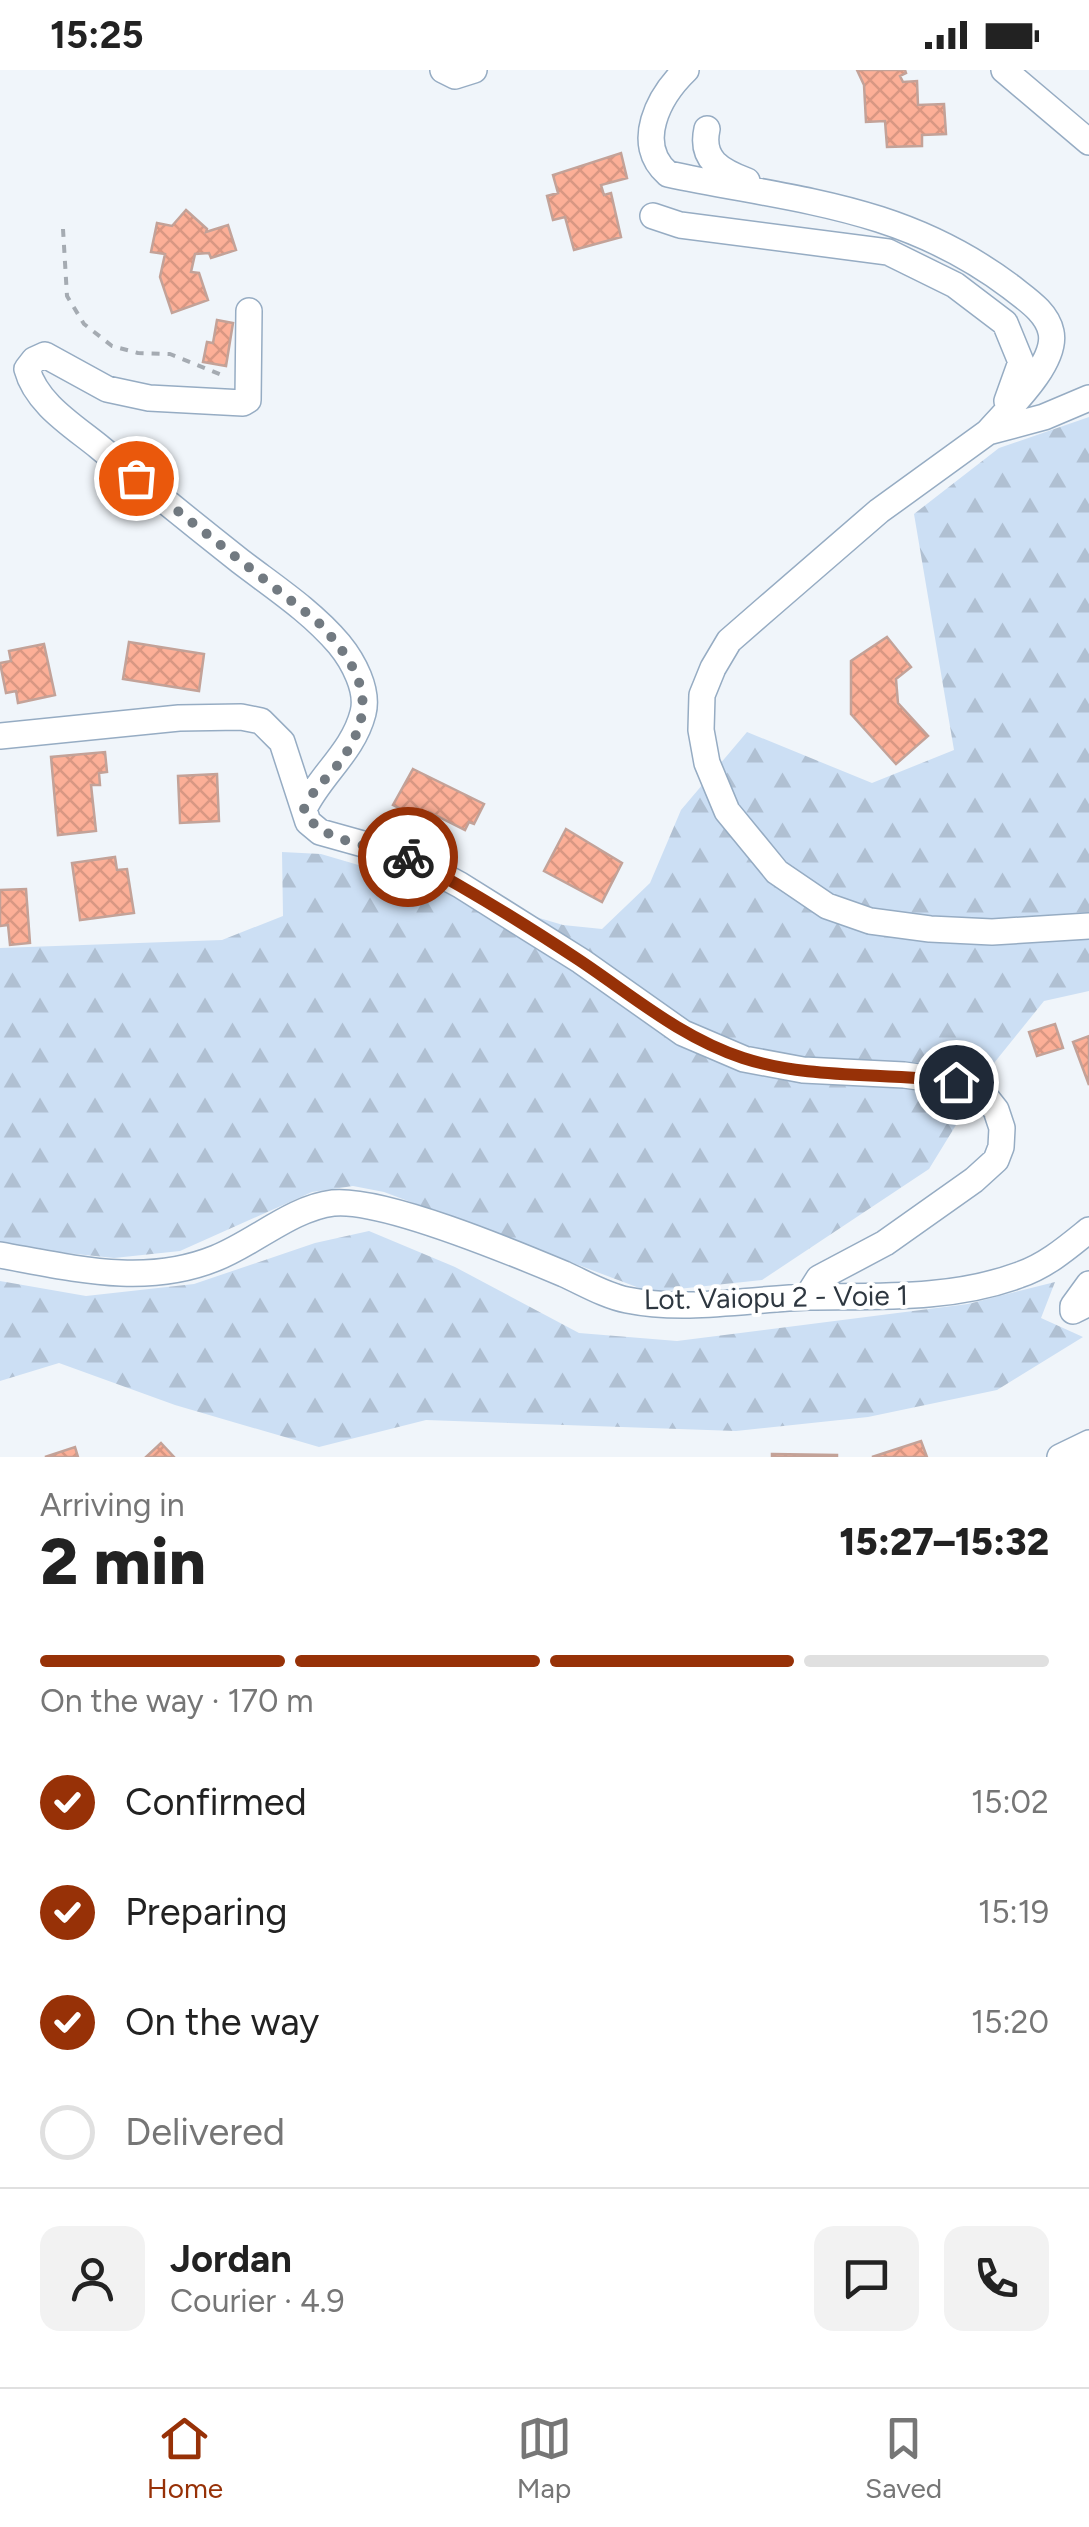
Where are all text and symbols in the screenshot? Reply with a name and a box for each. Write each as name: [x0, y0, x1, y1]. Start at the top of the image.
text: 15:25: [50, 12, 144, 58]
pin: [94, 436, 179, 521]
icon: bag: [109, 451, 164, 506]
courier: [358, 807, 458, 907]
icon: bike: [381, 830, 436, 885]
pin: [914, 1040, 999, 1125]
icon: home: [929, 1055, 984, 1110]
street label: Lot. Vaiopu 2 - Voie 1: [643, 1278, 909, 1316]
text: Arriving in: [40, 1486, 185, 1524]
text: 15:27–15:32: [839, 1519, 1049, 1565]
text: 2 min: [40, 1522, 206, 1600]
text: On the way · 170 m: [40, 1682, 314, 1720]
icon: check: [40, 1775, 95, 1830]
text: Confirmed: [125, 1779, 307, 1825]
text: 15:02: [971, 1783, 1049, 1821]
icon: check: [40, 1885, 95, 1940]
text: Preparing: [125, 1889, 287, 1935]
text: 15:19: [978, 1893, 1049, 1931]
icon: check: [40, 1995, 95, 2050]
text: On the way: [125, 1999, 319, 2045]
text: 15:20: [971, 2003, 1049, 2041]
text: Delivered: [125, 2109, 285, 2155]
button: person: [40, 2226, 145, 2331]
button: chat: [814, 2226, 919, 2331]
button: phone: [944, 2226, 1049, 2331]
text: Jordan: [170, 2236, 292, 2282]
text: Courier · 4.9: [170, 2282, 345, 2320]
tab: Home: [147, 2411, 223, 2505]
tab: Map: [517, 2411, 572, 2505]
tab: Saved: [865, 2411, 942, 2505]

